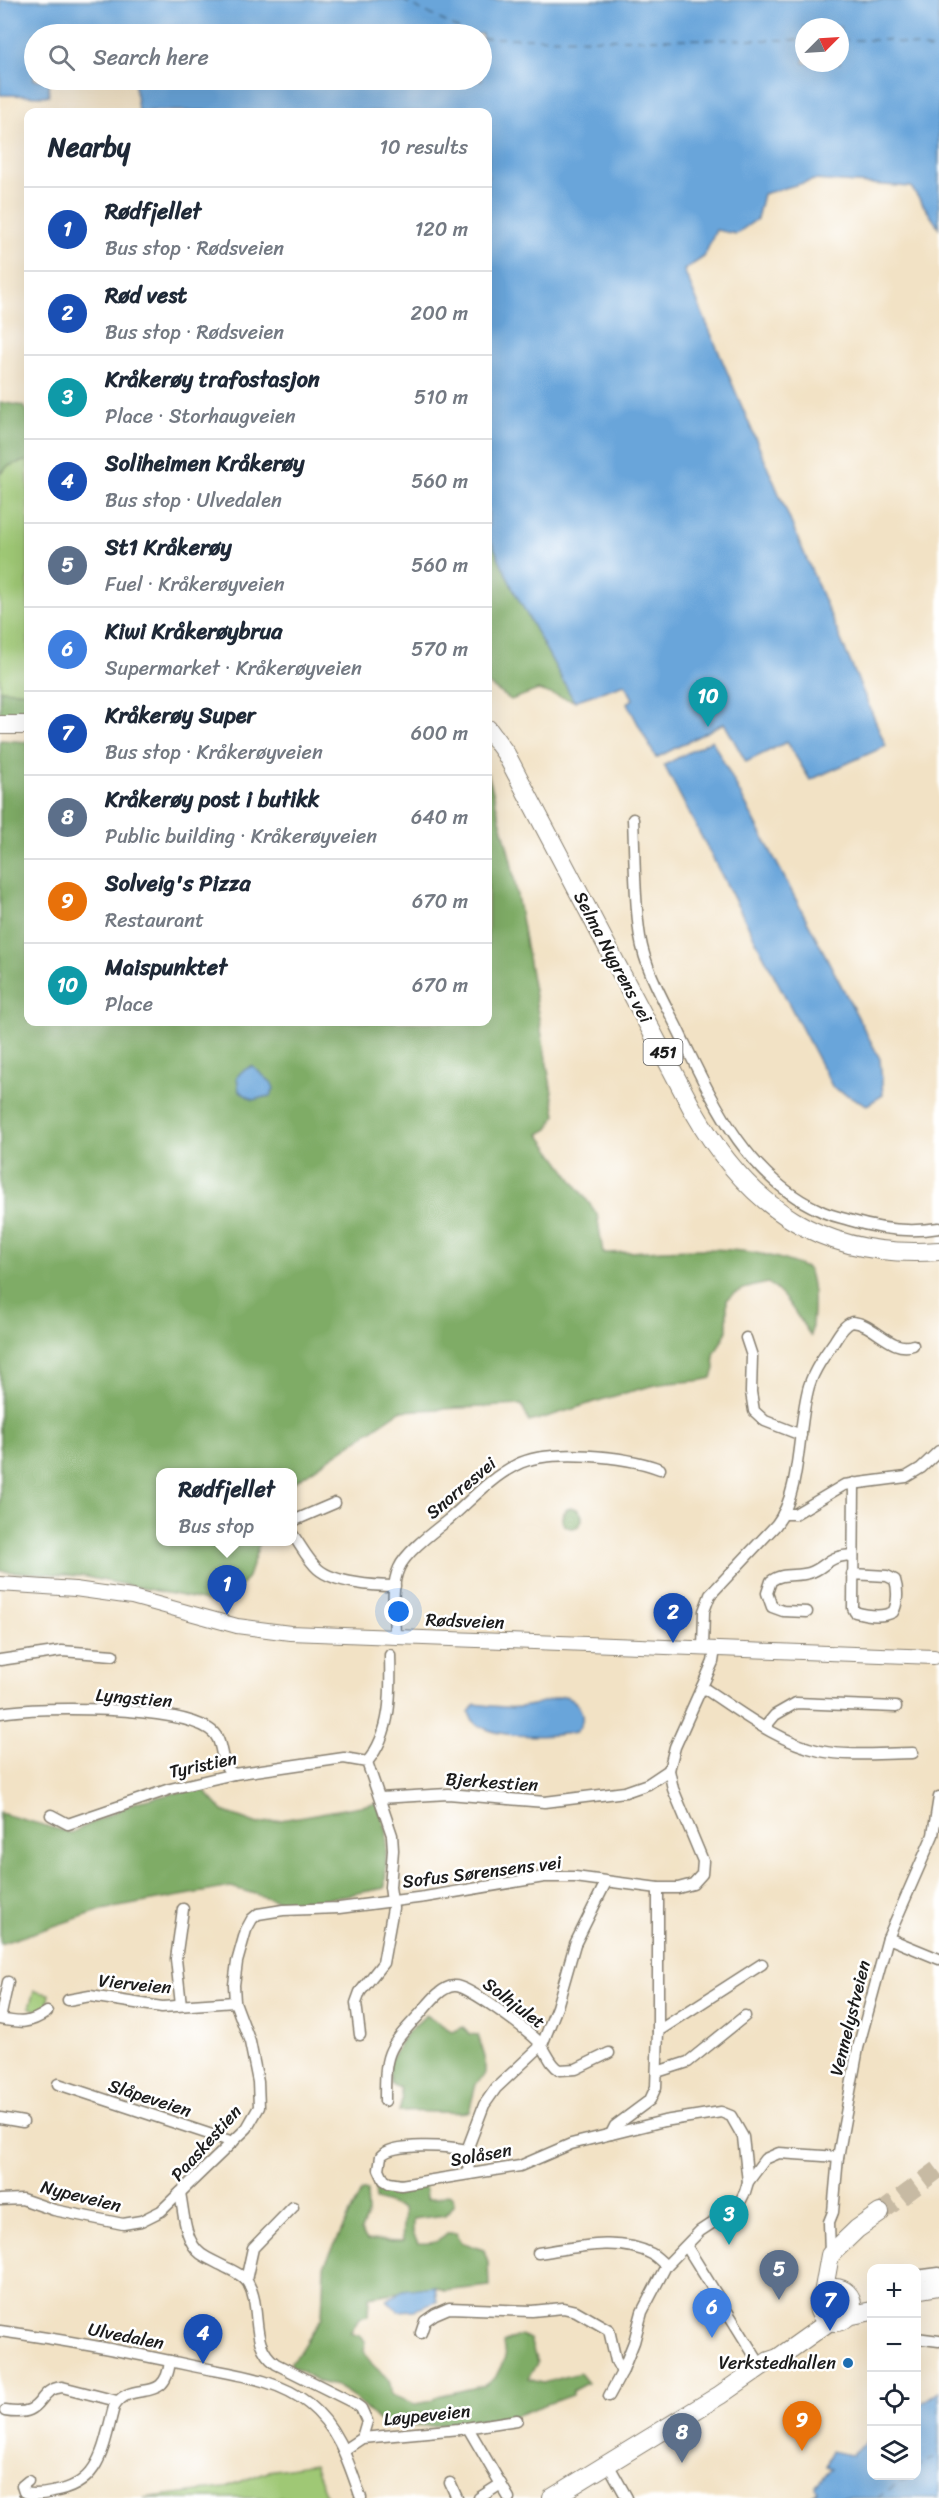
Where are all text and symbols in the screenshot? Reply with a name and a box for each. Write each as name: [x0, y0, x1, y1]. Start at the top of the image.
north arrow: [795, 18, 849, 72]
search box: [24, 24, 492, 90]
text: Search here: [93, 38, 209, 77]
icon: search: [45, 41, 78, 74]
text: Nearby: [48, 124, 130, 170]
text: 10 results: [380, 130, 468, 165]
text: Rødfjellet: [105, 192, 201, 231]
text: 1: [63, 212, 72, 247]
text: 120 m: [415, 212, 468, 247]
text: Bus stop · Rødsveien: [105, 231, 284, 266]
text: Rød vest: [105, 276, 187, 315]
text: 2: [62, 296, 73, 331]
text: 200 m: [411, 296, 468, 331]
text: Bus stop · Rødsveien: [105, 315, 284, 350]
text: Kråkerøy trafostasjon: [105, 360, 320, 399]
text: 3: [62, 380, 73, 415]
text: 510 m: [414, 380, 468, 415]
text: Place · Storhaugveien: [105, 399, 296, 434]
text: Soliheimen Kråkerøy: [105, 444, 304, 483]
text: 4: [61, 464, 74, 499]
text: 560 m: [411, 464, 468, 499]
text: Bus stop · Ulvedalen: [105, 483, 282, 518]
text: St1 Kråkerøy: [105, 528, 232, 567]
text: 5: [61, 548, 74, 583]
text: 560 m: [411, 548, 468, 583]
text: Fuel · Kråkerøyveien: [105, 567, 285, 602]
text: Kiwi Kråkerøybrua: [105, 612, 282, 651]
text: 6: [62, 632, 73, 667]
text: 570 m: [411, 632, 468, 667]
text: Supermarket · Kråkerøyveien: [105, 651, 362, 686]
pin: 10: [688, 678, 728, 727]
text: Kråkerøy Super: [105, 696, 256, 735]
text: 7: [62, 716, 73, 751]
text: 600 m: [411, 716, 468, 751]
text: Bus stop · Kråkerøyveien: [105, 735, 323, 770]
text: Kråkerøy post i butikk: [105, 780, 320, 819]
text: 8: [61, 800, 74, 835]
text: 640 m: [411, 800, 468, 835]
text: Public building · Kråkerøyveien: [105, 819, 377, 854]
text: Solveig's Pizza: [105, 864, 250, 903]
text: 9: [61, 884, 74, 919]
text: 670 m: [412, 884, 468, 919]
street label: Selma Nygrens vei: [565, 885, 662, 1030]
text: Restaurant: [105, 903, 204, 938]
text: Maispunktet: [105, 948, 227, 987]
text: 10: [57, 968, 78, 1003]
text: 670 m: [412, 968, 468, 1003]
text: Place: [105, 987, 153, 1022]
road number: 451: [644, 1039, 682, 1065]
street label: Snorresvei: [418, 1448, 504, 1527]
popup: [156, 1468, 297, 1546]
text: Rødfjellet: [178, 1470, 275, 1509]
text: Bus stop: [178, 1509, 254, 1544]
pin: 1: [208, 1566, 246, 1615]
pin: 2: [654, 1594, 692, 1643]
your location: [384, 1597, 413, 1626]
street label: Rødsveien: [425, 1604, 505, 1638]
street label: Lyngstien: [94, 1679, 174, 1717]
street label: Tyristien: [166, 1742, 240, 1788]
street label: Bjerkestien: [445, 1763, 540, 1801]
street label: Sofus Sørensens vei: [401, 1846, 564, 1898]
street label: Vennelystveien: [820, 1957, 880, 2079]
street label: Vierveien: [97, 1964, 173, 2004]
street label: Solhjulet: [476, 1969, 552, 2037]
street label: Slåpeveien: [104, 2070, 196, 2127]
street label: Paaskestien: [162, 2097, 250, 2189]
street label: Solåsen: [448, 2134, 514, 2176]
street label: Nypeveien: [37, 2171, 125, 2222]
pin: 3: [710, 2196, 748, 2245]
pin: 5: [760, 2250, 798, 2300]
map controls: [867, 2264, 921, 2480]
button: +: [867, 2264, 921, 2318]
pin: 7: [810, 2282, 850, 2331]
pin: 6: [692, 2288, 732, 2338]
street label: Ulvedalen: [85, 2313, 167, 2359]
pin: 4: [184, 2314, 222, 2364]
button: −: [867, 2318, 921, 2372]
place label: Verkstedhallen: [719, 2347, 836, 2379]
marker: Verkstedhallen: [841, 2356, 855, 2370]
button: locate: [867, 2372, 921, 2426]
street label: Løypeveien: [382, 2395, 472, 2435]
pin: 9: [782, 2402, 822, 2451]
pin: 8: [662, 2414, 702, 2463]
button: layers: [867, 2426, 921, 2480]

